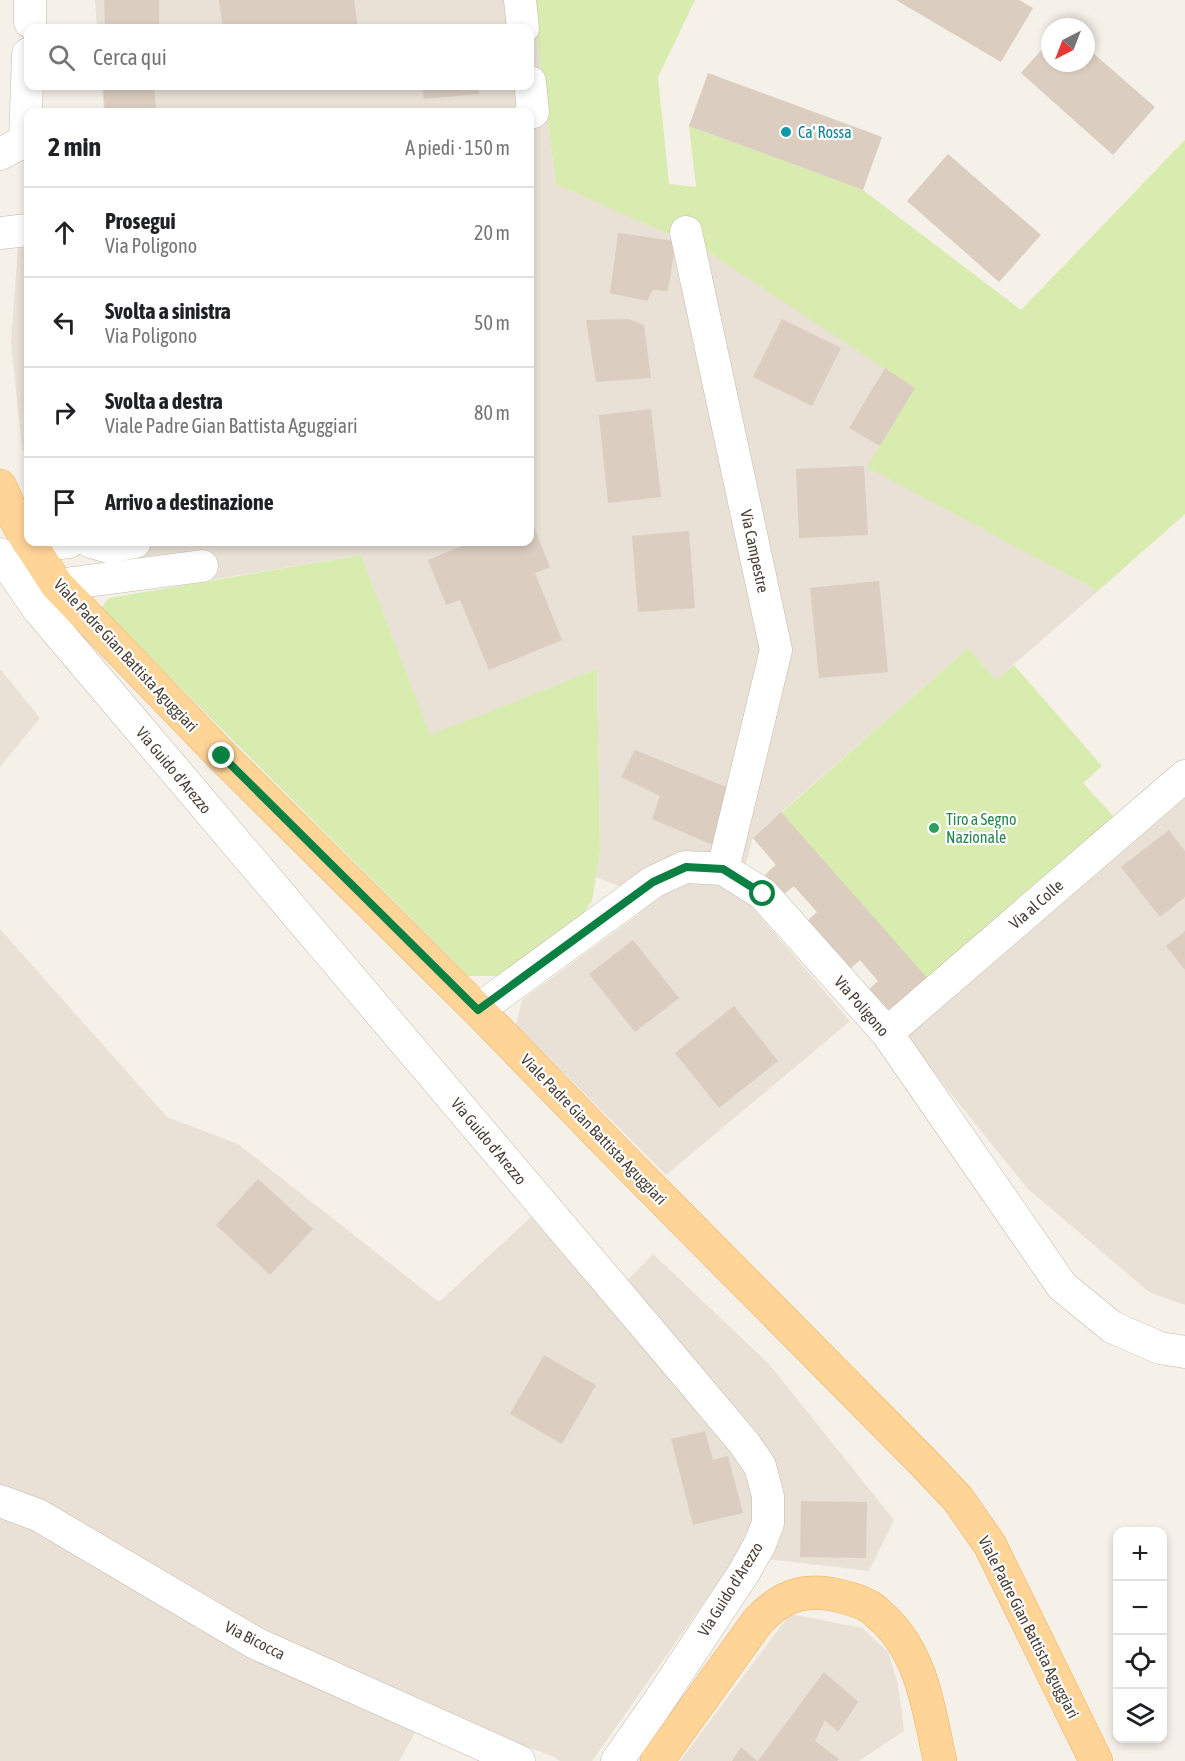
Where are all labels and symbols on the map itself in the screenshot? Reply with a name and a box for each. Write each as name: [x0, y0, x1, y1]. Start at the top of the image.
north arrow: [1041, 18, 1095, 72]
place label: Ca' Rossa: [798, 123, 852, 141]
marker: Ca' Rossa: [779, 125, 793, 139]
street label: Via Campestre: [736, 508, 773, 594]
street label: Viale Padre Gian Battista Aguggiari: [50, 575, 201, 736]
street label: Via Guido d'Arezzo: [133, 723, 215, 817]
route end: [208, 742, 234, 768]
place label: Tiro a Segno Nazionale: [946, 810, 1017, 846]
marker: Tiro a Segno Nazionale: [927, 821, 941, 835]
street label: Via al Colle: [1005, 876, 1067, 932]
route start: [749, 880, 775, 906]
street label: Via Poligono: [830, 972, 893, 1040]
street label: Viale Padre Gian Battista Aguggiari: [517, 1050, 671, 1209]
street label: Via Guido d'Arezzo: [448, 1094, 530, 1188]
street label: Viale Padre Gian Battista Aguggiari: [974, 1533, 1083, 1722]
street label: Via Guido d'Arezzo: [694, 1539, 766, 1639]
street label: Via Bicocca: [222, 1617, 288, 1663]

